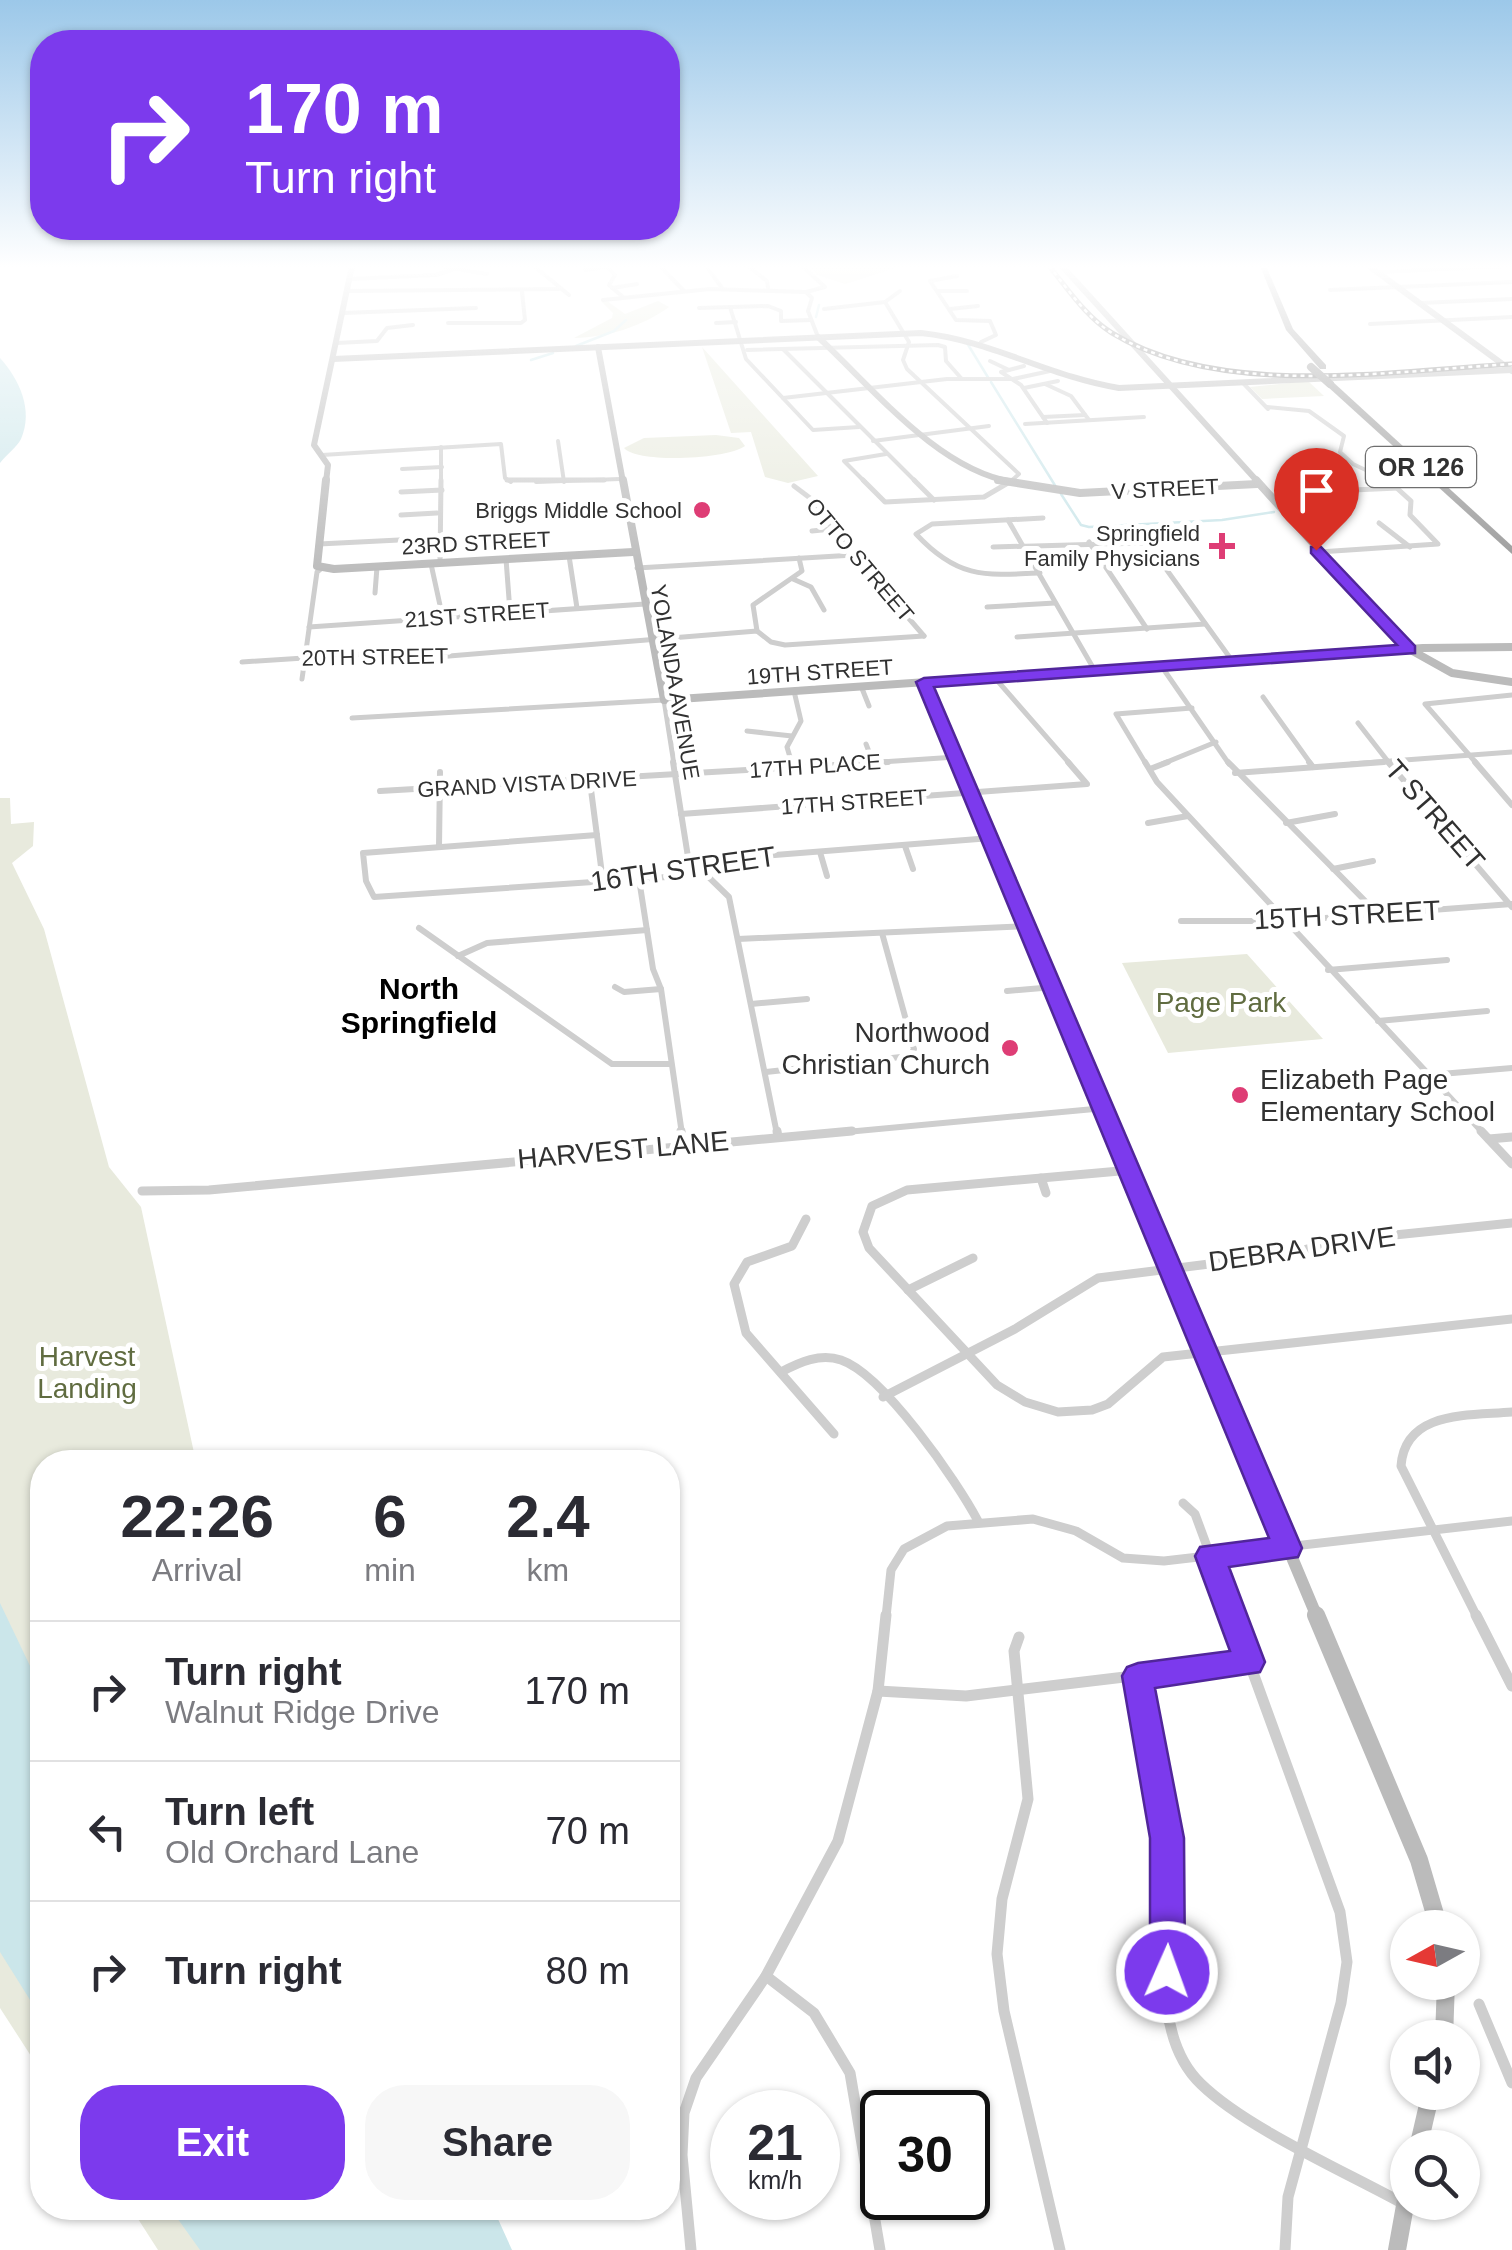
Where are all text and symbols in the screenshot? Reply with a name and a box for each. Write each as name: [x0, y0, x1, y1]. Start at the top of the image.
icon: right: [80, 70, 210, 200]
text: 170 m: [245, 70, 443, 148]
text: Turn right: [245, 152, 436, 203]
road number: OR 126: [1366, 447, 1476, 487]
pin: [1274, 448, 1359, 551]
icon: arrive: [1289, 463, 1344, 518]
street label: V STREET: [1111, 474, 1219, 504]
street label: OTTO STREET: [801, 493, 919, 627]
place label: Briggs Middle School: [475, 498, 682, 523]
marker: Briggs Middle School: [691, 499, 713, 521]
place label: Springfield Family Physicians: [1024, 521, 1200, 571]
street label: 23RD STREET: [401, 527, 551, 559]
marker: Springfield Family Physicians: [1209, 533, 1235, 559]
street label: YOLANDA AVENUE: [646, 582, 704, 782]
street label: 21ST STREET: [404, 597, 550, 633]
street label: 20TH STREET: [301, 643, 449, 671]
street label: 19TH STREET: [746, 654, 894, 690]
street label: 17TH PLACE: [748, 749, 882, 783]
street label: T STREET: [1379, 754, 1491, 876]
street label: GRAND VISTA DRIVE: [417, 766, 637, 802]
street label: 17TH STREET: [780, 784, 928, 820]
street label: 16TH STREET: [588, 841, 778, 897]
street label: 15TH STREET: [1253, 895, 1441, 935]
district label: North Springfield: [341, 972, 497, 1039]
park label: Page Park: [1156, 987, 1287, 1018]
place label: Northwood Christian Church: [781, 1017, 990, 1080]
marker: Northwood Christian Church: [999, 1037, 1021, 1059]
place label: Elizabeth Page Elementary School: [1260, 1064, 1495, 1127]
marker: Elizabeth Page Elementary School: [1229, 1084, 1251, 1106]
street label: HARVEST LANE: [516, 1125, 730, 1175]
street label: DEBRA DRIVE: [1207, 1221, 1397, 1277]
park label: Harvest Landing: [37, 1341, 137, 1404]
text: 22:26: [120, 1483, 274, 1550]
text: 6: [373, 1483, 407, 1550]
text: 2.4: [506, 1483, 590, 1550]
text: Arrival: [152, 1552, 242, 1588]
text: min: [364, 1552, 416, 1588]
text: km: [527, 1552, 569, 1588]
text: Turn right: [165, 1651, 342, 1693]
icon: right: [80, 1664, 135, 1719]
text: 170 m: [524, 1670, 630, 1712]
text: Walnut Ridge Drive: [165, 1694, 439, 1730]
text: Turn left: [165, 1791, 314, 1833]
icon: left: [80, 1804, 135, 1859]
text: 70 m: [546, 1810, 630, 1852]
text: Old Orchard Lane: [165, 1834, 419, 1870]
north arrow: [1390, 1910, 1480, 2000]
map controls: [1390, 1910, 1480, 2220]
position arrow: [1115, 1920, 1219, 2024]
icon: right: [80, 1944, 135, 1999]
text: Turn right: [165, 1950, 342, 1992]
text: 80 m: [546, 1950, 630, 1992]
button: sound: [1390, 2020, 1480, 2110]
button: Exit: [80, 2085, 345, 2200]
button: Share: [365, 2085, 630, 2200]
speed limit sign: 30: [860, 2090, 990, 2220]
text: 21: [747, 2115, 803, 2171]
button: search: [1390, 2130, 1480, 2220]
text: km/h: [748, 2166, 802, 2194]

